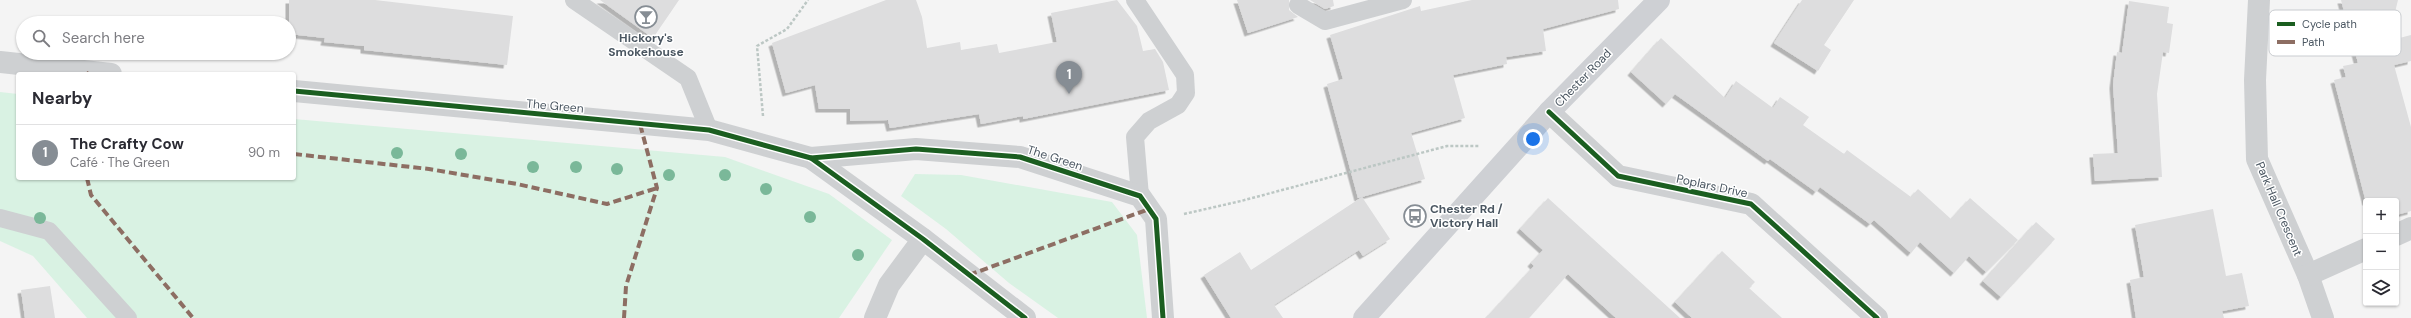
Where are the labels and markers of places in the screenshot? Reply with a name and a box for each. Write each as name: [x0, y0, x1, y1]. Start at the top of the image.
bar icon: Hickory's Smokehouse: [633, 4, 659, 30]
place label: Hickory's Smokehouse: [608, 30, 684, 60]
pin: 1: [1056, 61, 1082, 94]
place label: Chester Rd / Victory Hall: [1430, 201, 1503, 231]
bus stop icon: Chester Rd / Victory Hall: [1402, 203, 1428, 229]

